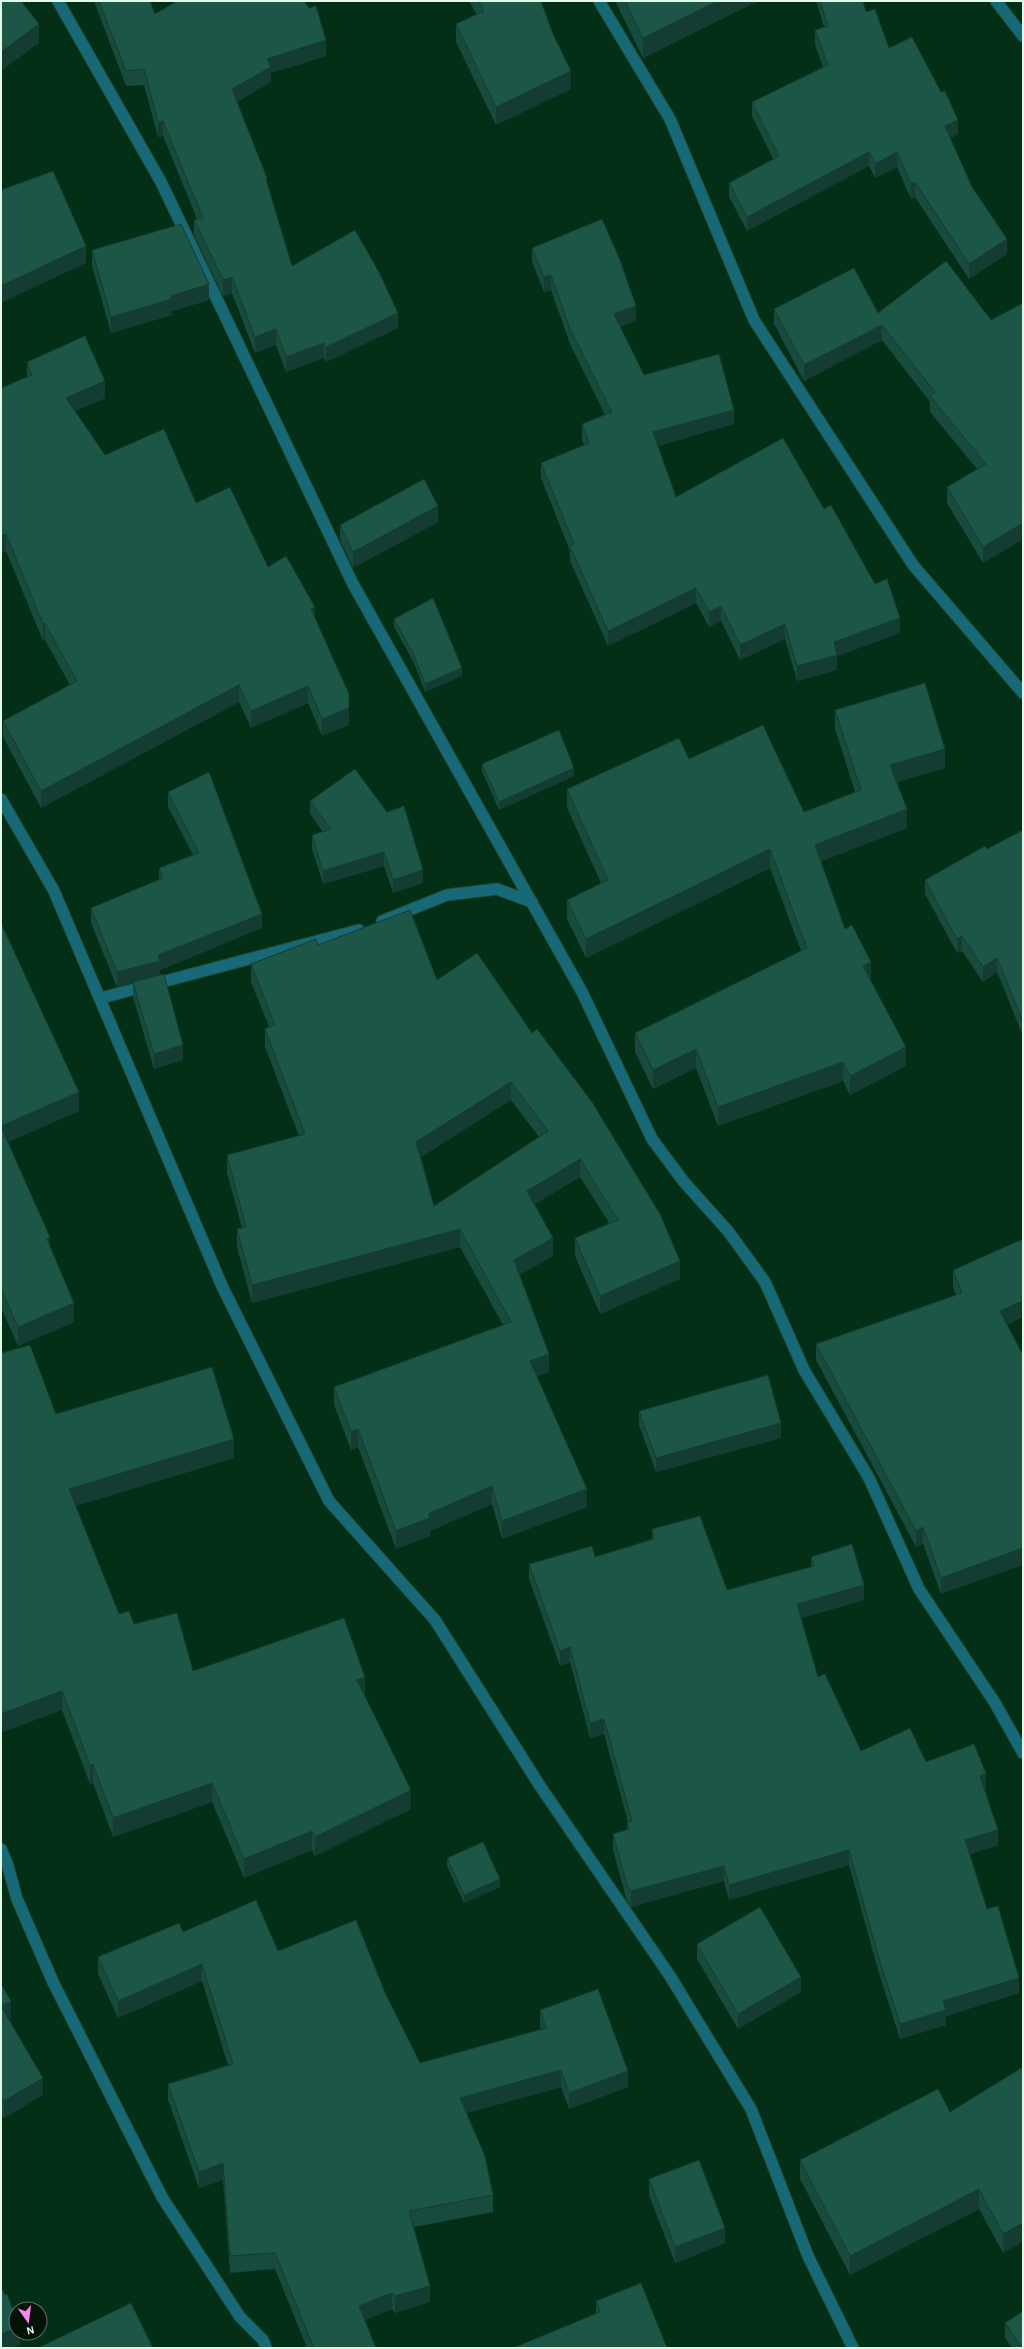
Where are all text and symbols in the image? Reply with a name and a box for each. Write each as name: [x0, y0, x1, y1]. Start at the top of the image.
north arrow: [8, 2301, 48, 2341]
text: N: [25, 2324, 35, 2336]

